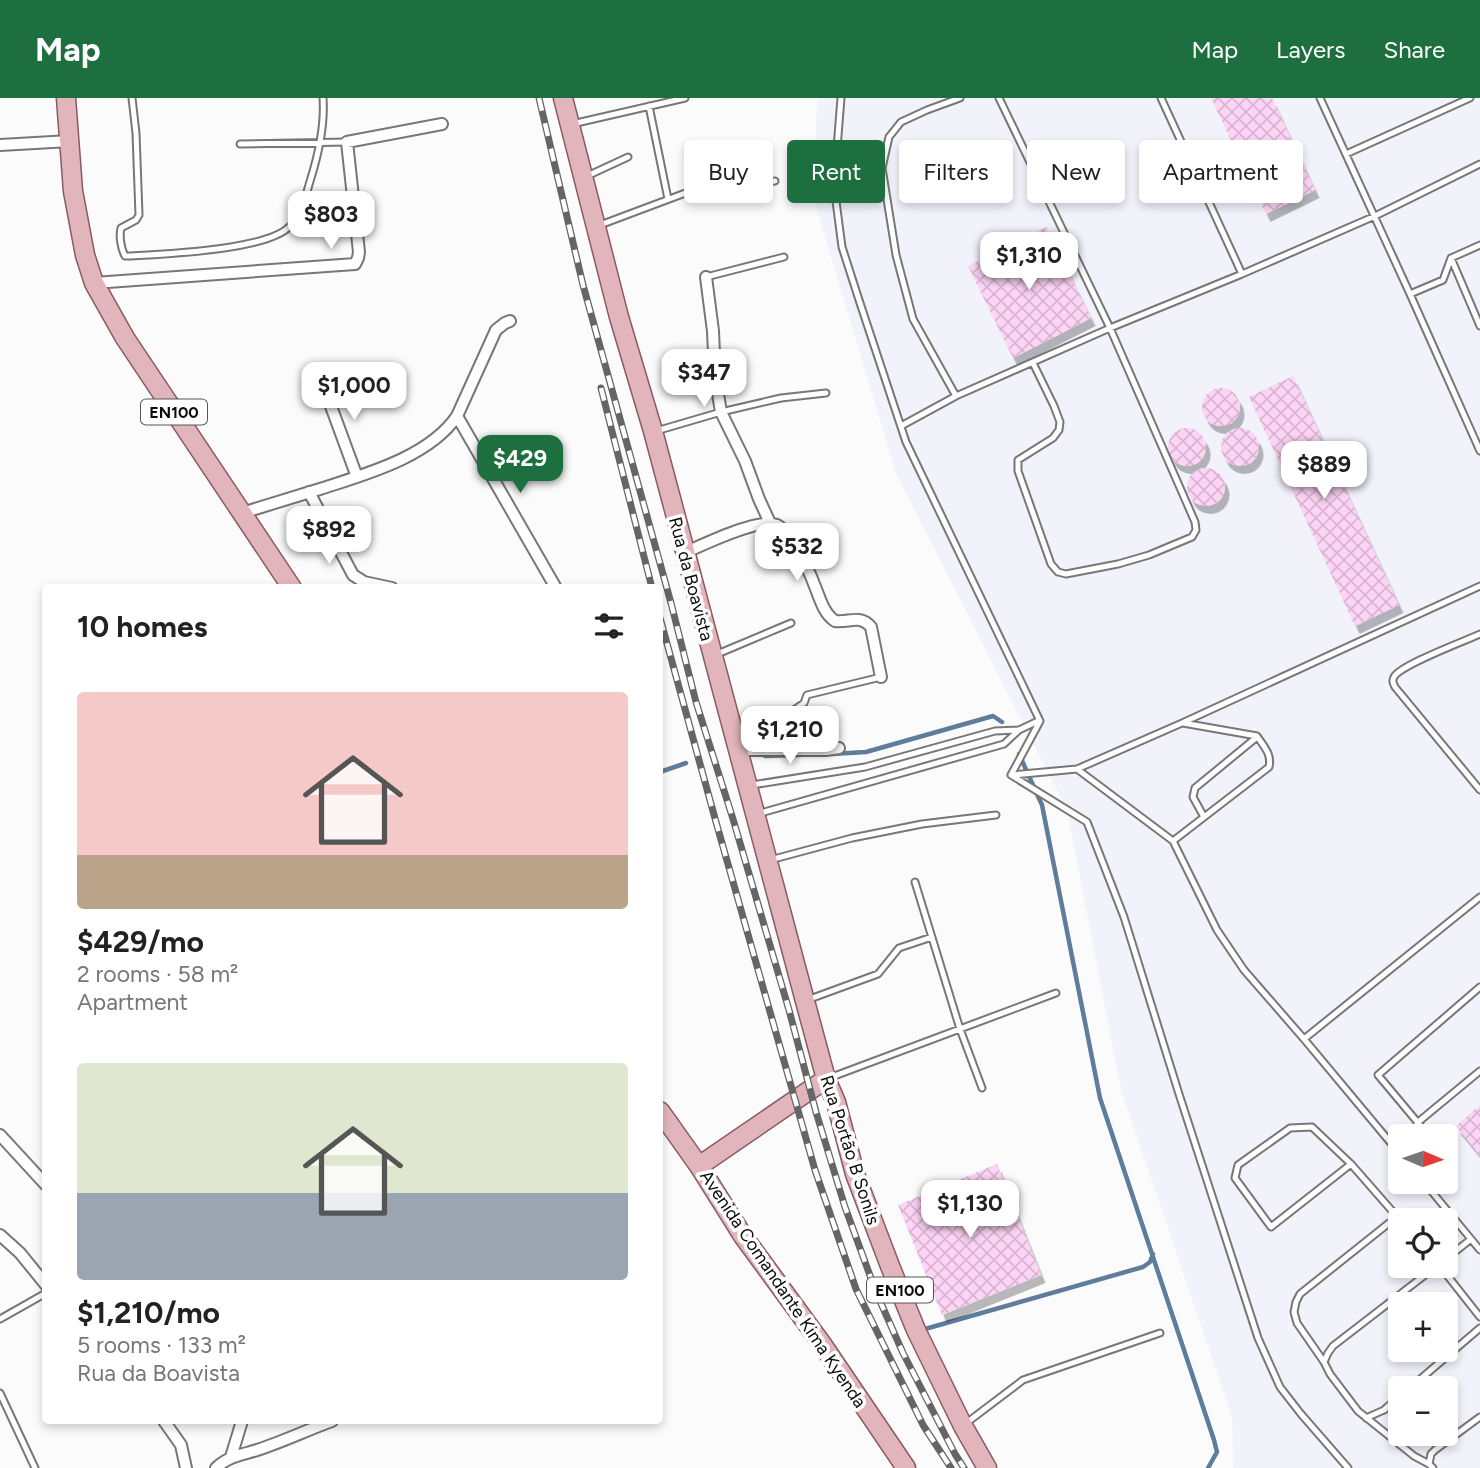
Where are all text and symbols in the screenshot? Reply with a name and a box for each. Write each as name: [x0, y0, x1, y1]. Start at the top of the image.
text: Map: [35, 30, 101, 69]
text: Map: [1191, 35, 1238, 64]
text: Layers: [1276, 35, 1345, 64]
text: Share: [1383, 35, 1445, 64]
chip: Buy: [684, 140, 773, 203]
chip: Rent: [787, 140, 885, 203]
chip: Filters: [899, 140, 1013, 203]
chip: New: [1027, 140, 1125, 203]
chip: Apartment: [1139, 140, 1303, 203]
pin: $803: [290, 192, 372, 251]
text: $803: [304, 200, 358, 228]
pin: $1,310: [972, 232, 1086, 292]
text: $1,310: [996, 241, 1062, 269]
pin: $347: [663, 350, 745, 409]
text: $347: [678, 358, 730, 386]
pin: $1,000: [297, 362, 411, 422]
text: $1,000: [317, 371, 391, 399]
road number: EN100: [141, 400, 207, 424]
pin: $429: [479, 436, 561, 495]
pin: $889: [1283, 442, 1365, 501]
text: $429: [493, 444, 547, 472]
text: $889: [1297, 450, 1351, 478]
pin: $892: [288, 506, 370, 566]
text: $892: [302, 515, 356, 543]
street label: Rua da Boavista: [664, 515, 718, 643]
pin: $532: [756, 524, 838, 583]
text: $532: [771, 532, 823, 560]
icon: filters: [590, 607, 628, 645]
text: 10 homes: [77, 608, 208, 645]
pin: $1,210: [733, 706, 847, 766]
text: $1,210: [757, 715, 823, 743]
icon: home: [290, 737, 416, 863]
text: $429/mo: [77, 923, 204, 960]
text: 2 rooms · 58 m²: [77, 960, 238, 988]
text: Apartment: [77, 988, 188, 1016]
street label: Rua Portão B Sonils: [815, 1072, 885, 1228]
icon: home: [290, 1108, 416, 1234]
north arrow: [1388, 1124, 1458, 1194]
map controls: [1388, 1124, 1458, 1446]
street label: Avenida Comandante Kima Kyenda: [695, 1166, 871, 1412]
pin: $1,130: [913, 1180, 1027, 1240]
text: $1,130: [937, 1189, 1003, 1217]
button: locate: [1388, 1208, 1458, 1278]
road number: EN100: [867, 1278, 933, 1302]
button: +: [1388, 1292, 1458, 1362]
text: $1,210/mo: [77, 1294, 220, 1331]
text: 5 rooms · 133 m²: [77, 1331, 246, 1359]
text: Rua da Boavista: [77, 1359, 240, 1387]
button: −: [1388, 1376, 1458, 1446]

